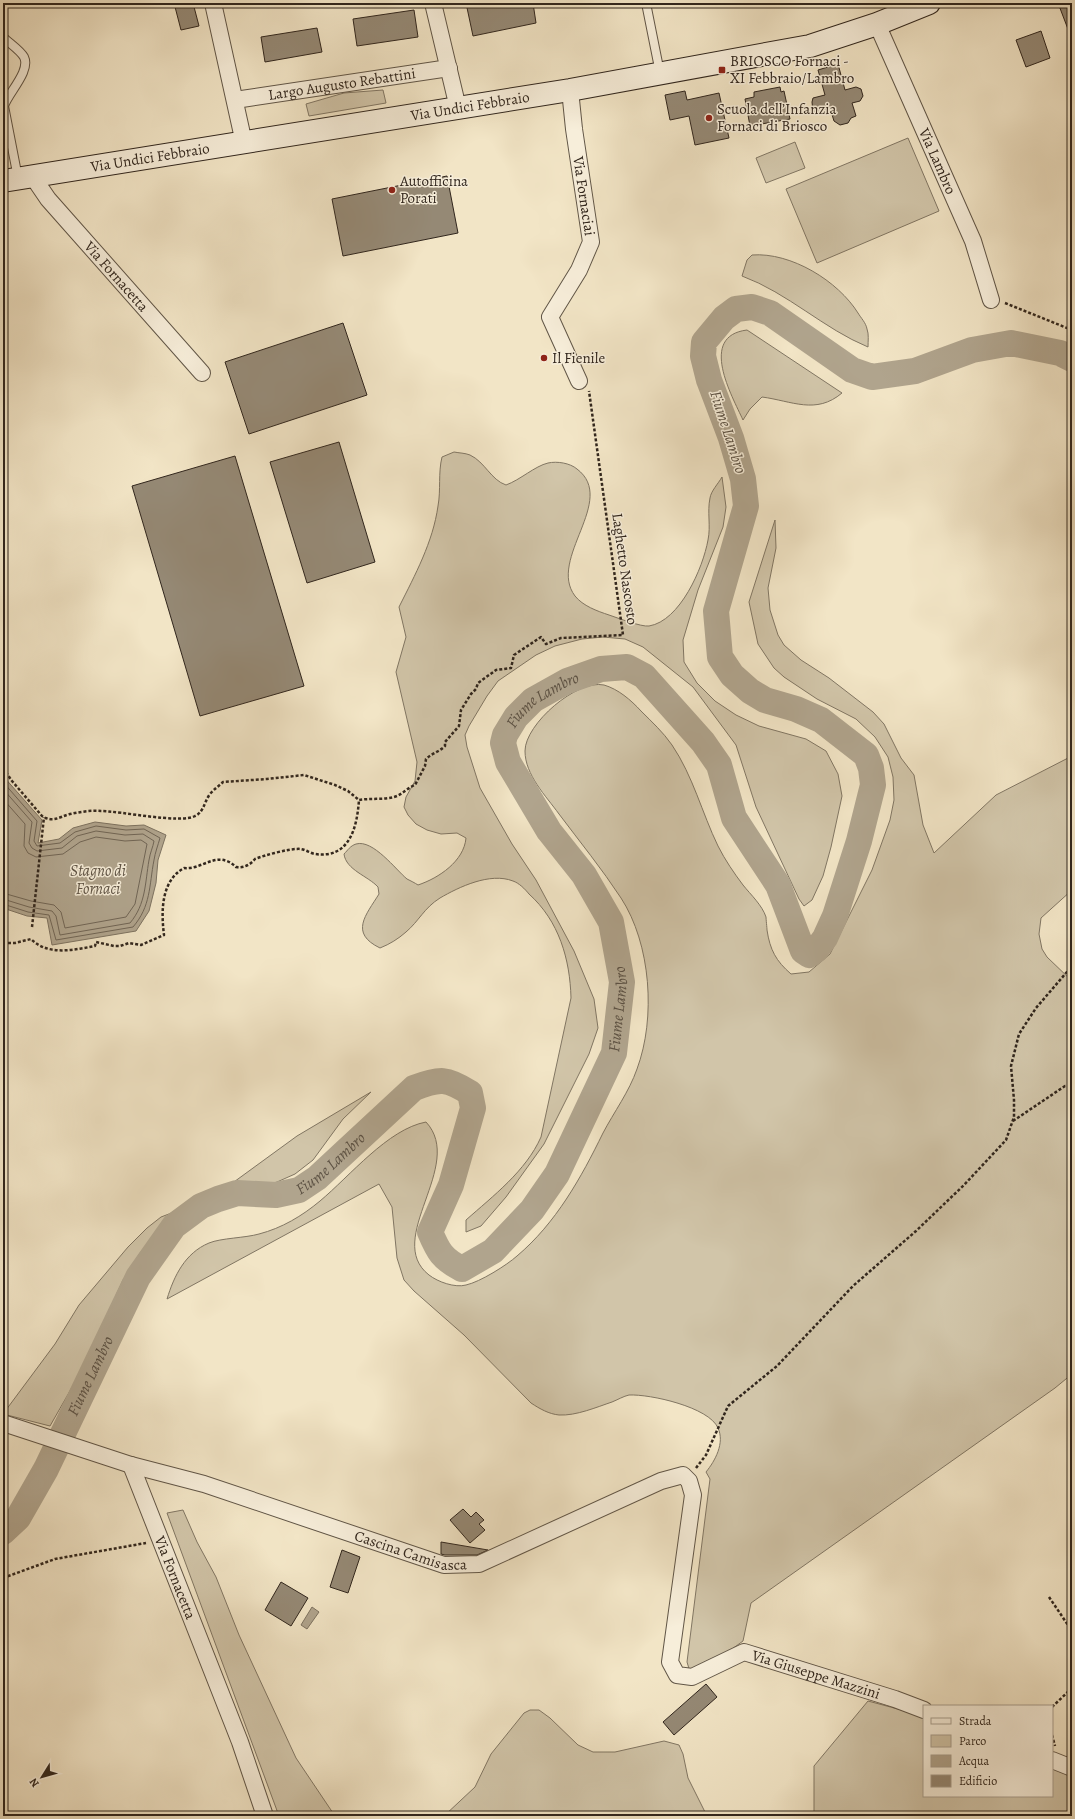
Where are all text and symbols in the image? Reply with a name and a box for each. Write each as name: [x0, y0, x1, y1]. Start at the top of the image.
place label: BRIOSCO Fornaci - XI Febbraio/Lambro: [730, 51, 854, 88]
street label: Largo Augusto Rebattini: [267, 63, 417, 105]
marker: BRIOSCO Fornaci - XI Febbraio/Lambro: [717, 65, 727, 75]
street label: Via Undici Febbraio: [408, 87, 531, 126]
place label: Scuola dell’Infanzia Fornaci di Briosco: [717, 99, 837, 136]
marker: Scuola dell’Infanzia Fornaci di Briosco: [704, 113, 714, 123]
street label: Via Lambro: [914, 124, 961, 198]
street label: Via Undici Febbraio: [88, 138, 211, 177]
street label: Via Fornaciai: [568, 154, 600, 237]
place label: Autofficina Porati: [399, 171, 468, 208]
marker: Autofficina Porati: [387, 185, 397, 195]
street label: Via Fornacetta: [79, 236, 153, 316]
place label: Il Fienile: [552, 348, 605, 368]
marker: Il Fienile: [539, 353, 549, 363]
water label: Fiume Lambro: [704, 388, 752, 476]
street label: Laghetto Nascosto: [607, 512, 643, 626]
water label: Fiume Lambro: [501, 667, 582, 732]
water label: Stagno di Fornaci: [70, 860, 126, 900]
water label: Fiume Lambro: [603, 965, 633, 1053]
water label: Fiume Lambro: [291, 1127, 370, 1200]
water label: Fiume Lambro: [62, 1333, 119, 1420]
street label: Cascina Camisasca: [352, 1526, 467, 1575]
street label: Via Fornacetta: [150, 1532, 201, 1622]
street label: Via Giuseppe Mazzini: [749, 1645, 883, 1704]
legend: [923, 1705, 1053, 1797]
text: Strada: [959, 1713, 992, 1729]
text: Parco: [959, 1733, 986, 1749]
text: Acqua: [958, 1753, 989, 1769]
north arrow: [22, 1757, 62, 1797]
text: Edificio: [959, 1773, 997, 1789]
text: N: [26, 1775, 43, 1790]

